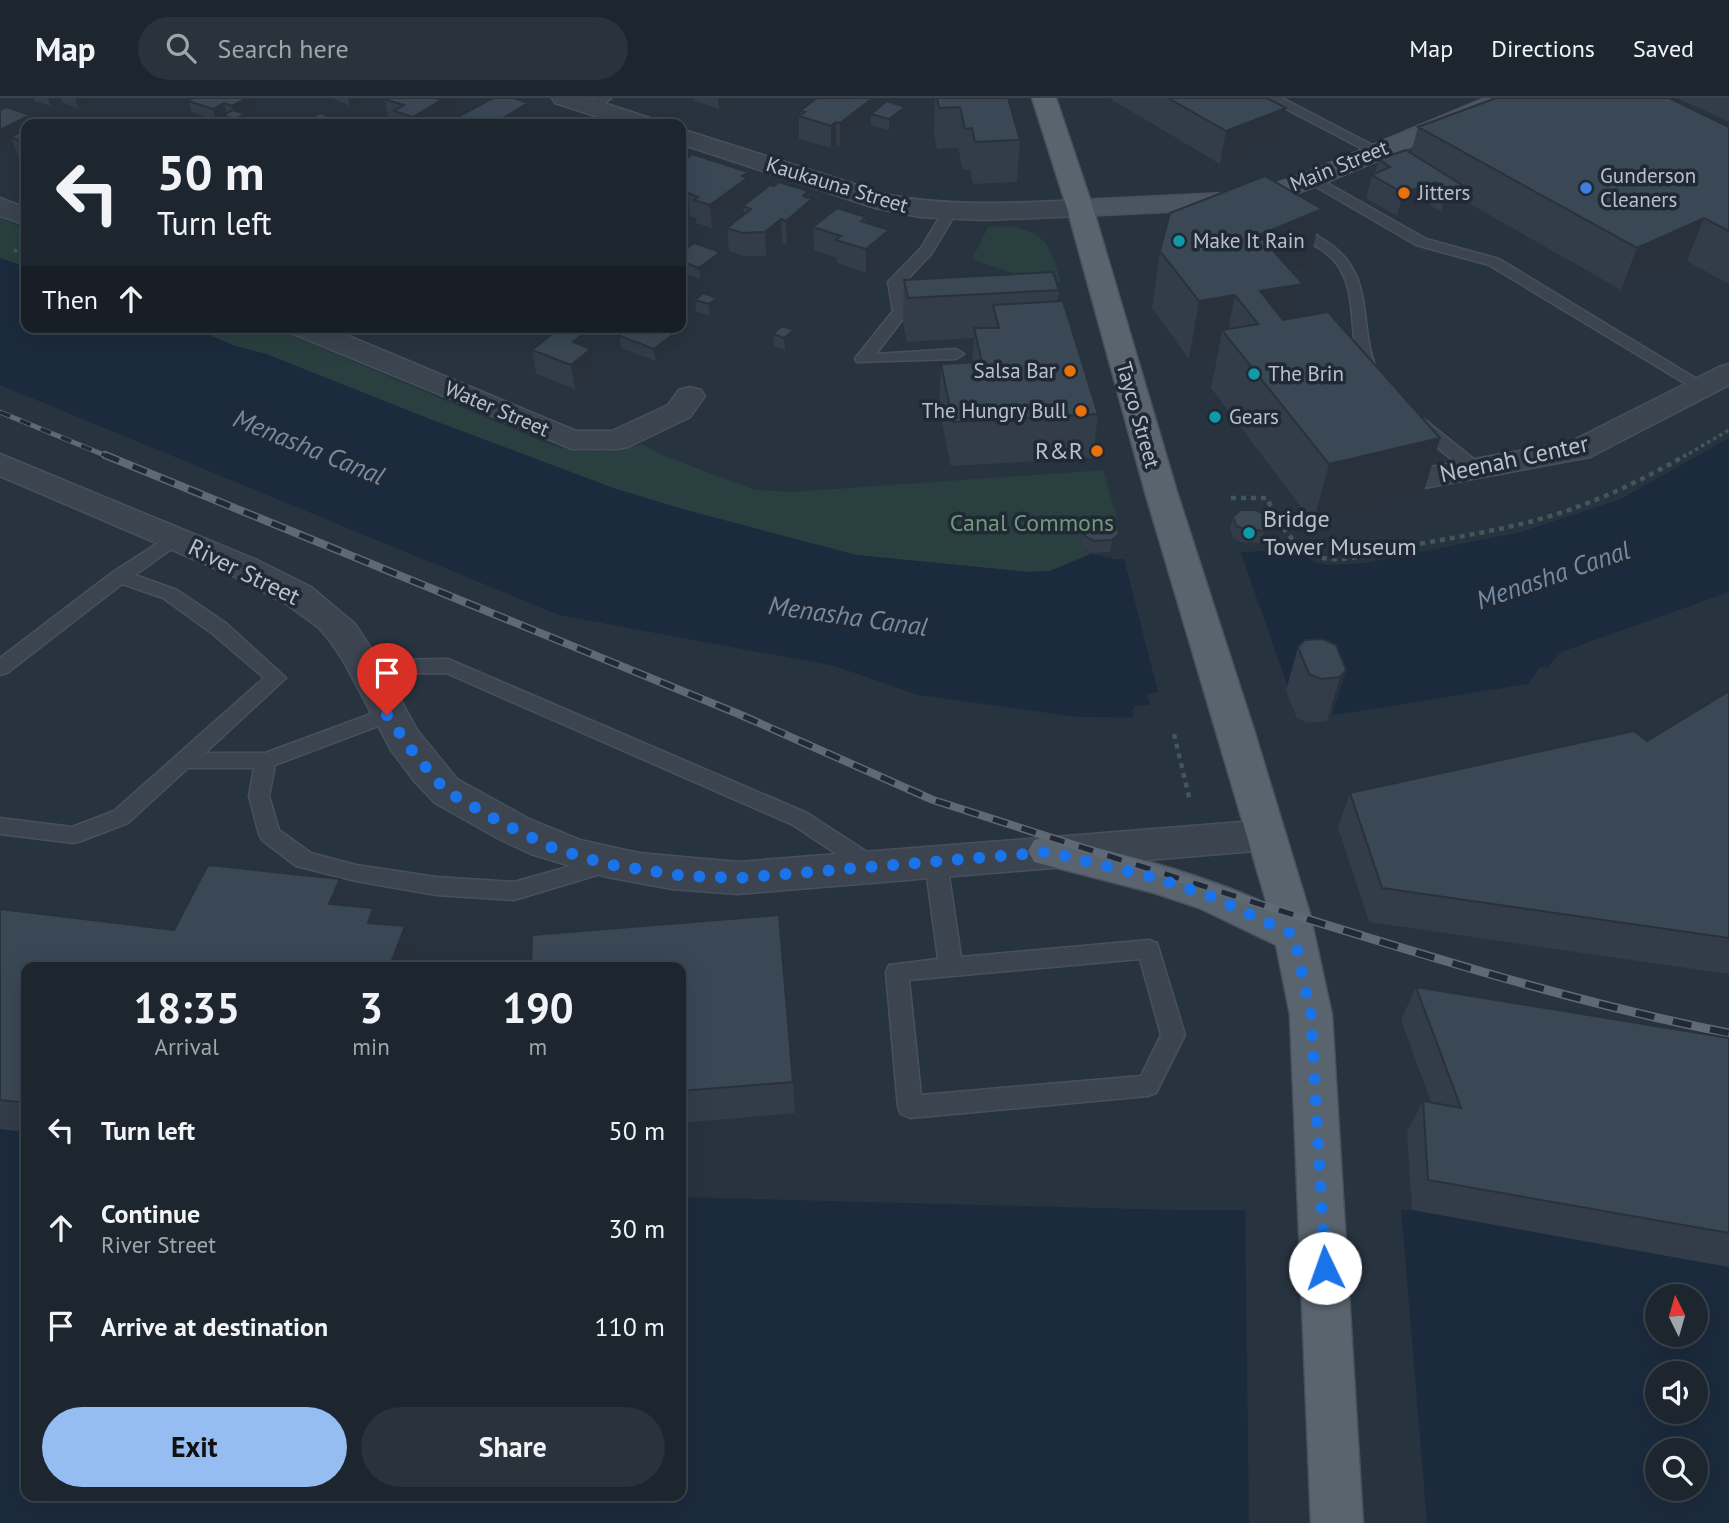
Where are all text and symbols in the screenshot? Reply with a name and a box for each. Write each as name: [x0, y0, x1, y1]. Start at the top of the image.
search box: [138, 17, 628, 80]
text: Map: [35, 27, 96, 70]
icon: search: [162, 29, 200, 67]
text: Search here: [218, 32, 349, 65]
text: Map: [1409, 33, 1453, 64]
text: Directions: [1491, 33, 1595, 64]
text: Saved: [1633, 33, 1694, 64]
street label: Main Street: [1286, 134, 1392, 197]
text: 50 m: [157, 140, 264, 204]
icon: left: [42, 147, 133, 238]
street label: Kaukauna Street: [763, 150, 911, 219]
place label: Gunderson Cleaners: [1600, 162, 1696, 213]
place label: Jitters: [1417, 179, 1470, 206]
marker: Gunderson Cleaners: [1578, 180, 1594, 196]
marker: Jitters: [1396, 185, 1412, 201]
text: Turn left: [157, 202, 272, 244]
place label: Make It Rain: [1193, 227, 1305, 254]
marker: Make It Rain: [1171, 233, 1187, 249]
icon: ahead: [112, 280, 150, 318]
text: Then: [42, 283, 98, 316]
place label: Salsa Bar: [974, 357, 1056, 384]
street label: Tayco Street: [1110, 359, 1166, 471]
place label: The Brin: [1268, 360, 1344, 387]
marker: Salsa Bar: [1062, 363, 1078, 379]
marker: The Brin: [1246, 366, 1262, 382]
street label: Water Street: [441, 374, 554, 443]
place label: The Hungry Bull: [922, 397, 1067, 424]
water label: Menasha Canal: [229, 401, 390, 492]
marker: The Hungry Bull: [1073, 403, 1089, 419]
place label: Gears: [1229, 403, 1279, 430]
marker: Gears: [1207, 409, 1223, 425]
street label: Neenah Center: [1437, 428, 1591, 489]
place label: R&R: [1035, 435, 1083, 466]
marker: R&R: [1089, 443, 1105, 459]
place label: Bridge Tower Museum: [1263, 503, 1417, 562]
park label: Canal Commons: [950, 507, 1114, 538]
marker: Bridge Tower Museum: [1241, 525, 1257, 541]
street label: River Street: [183, 531, 305, 612]
water label: Menasha Canal: [1472, 533, 1634, 616]
water label: Menasha Canal: [766, 588, 930, 643]
pin: [357, 643, 417, 715]
icon: arrive: [368, 654, 406, 692]
text: 18:35: [133, 980, 240, 1035]
text: 3: [359, 980, 383, 1035]
text: 190: [502, 980, 574, 1035]
text: Arrival: [154, 1032, 219, 1061]
text: min: [352, 1032, 390, 1061]
text: m: [529, 1032, 547, 1061]
icon: left: [42, 1111, 80, 1149]
text: Turn left: [101, 1114, 195, 1147]
text: 50 m: [609, 1114, 665, 1147]
text: Continue: [101, 1197, 200, 1230]
icon: ahead: [42, 1209, 80, 1247]
text: 30 m: [609, 1212, 665, 1245]
text: River Street: [101, 1230, 216, 1259]
position arrow: [1288, 1231, 1362, 1305]
north arrow: [1645, 1284, 1708, 1348]
map controls: [1645, 1284, 1708, 1501]
icon: arrive: [42, 1307, 80, 1345]
text: Arrive at destination: [101, 1310, 328, 1343]
text: 110 m: [594, 1310, 665, 1343]
button: sound: [1645, 1361, 1708, 1424]
button: Exit: [42, 1407, 347, 1487]
button: Share: [361, 1407, 665, 1487]
button: search: [1645, 1438, 1708, 1501]

